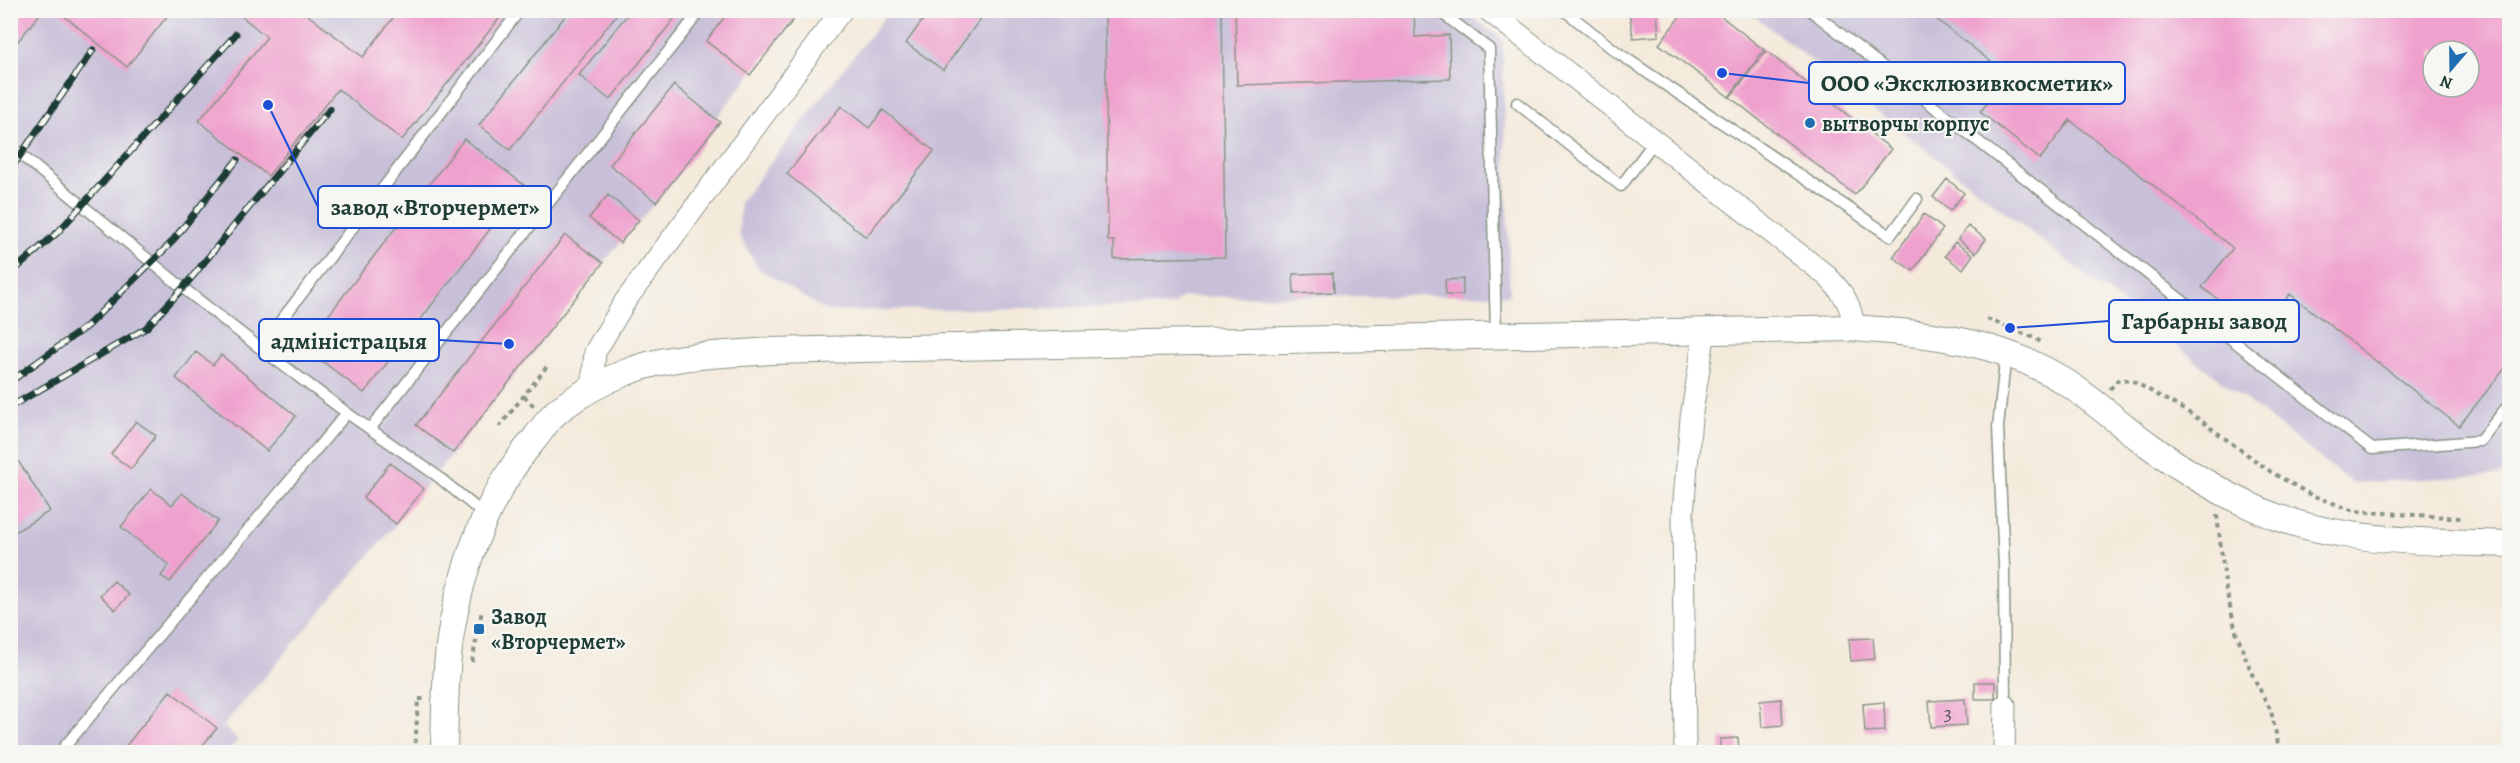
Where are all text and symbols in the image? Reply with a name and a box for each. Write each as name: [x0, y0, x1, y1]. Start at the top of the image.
north arrow: [2421, 39, 2481, 99]
callout: ООО «Эксклюзивкосметик»: [1809, 62, 2125, 104]
text: ООО «Эксклюзивкосметик»: [1821, 67, 2113, 99]
text: N: [2437, 70, 2455, 94]
place label: вытворчы корпус: [1822, 109, 1989, 139]
marker: вытворчы корпус: [1803, 116, 1817, 130]
callout: завод «Вторчермет»: [318, 186, 551, 228]
text: завод «Вторчермет»: [330, 191, 540, 223]
callout: Гарбарны завод: [2109, 300, 2299, 342]
text: Гарбарны завод: [2121, 305, 2287, 337]
callout: адміністрацыя: [259, 319, 439, 361]
text: адміністрацыя: [271, 325, 427, 357]
place label: Завод «Вторчермет»: [491, 602, 626, 657]
marker: Завод «Вторчермет»: [472, 622, 486, 636]
house number: 3: [1944, 700, 1952, 727]

